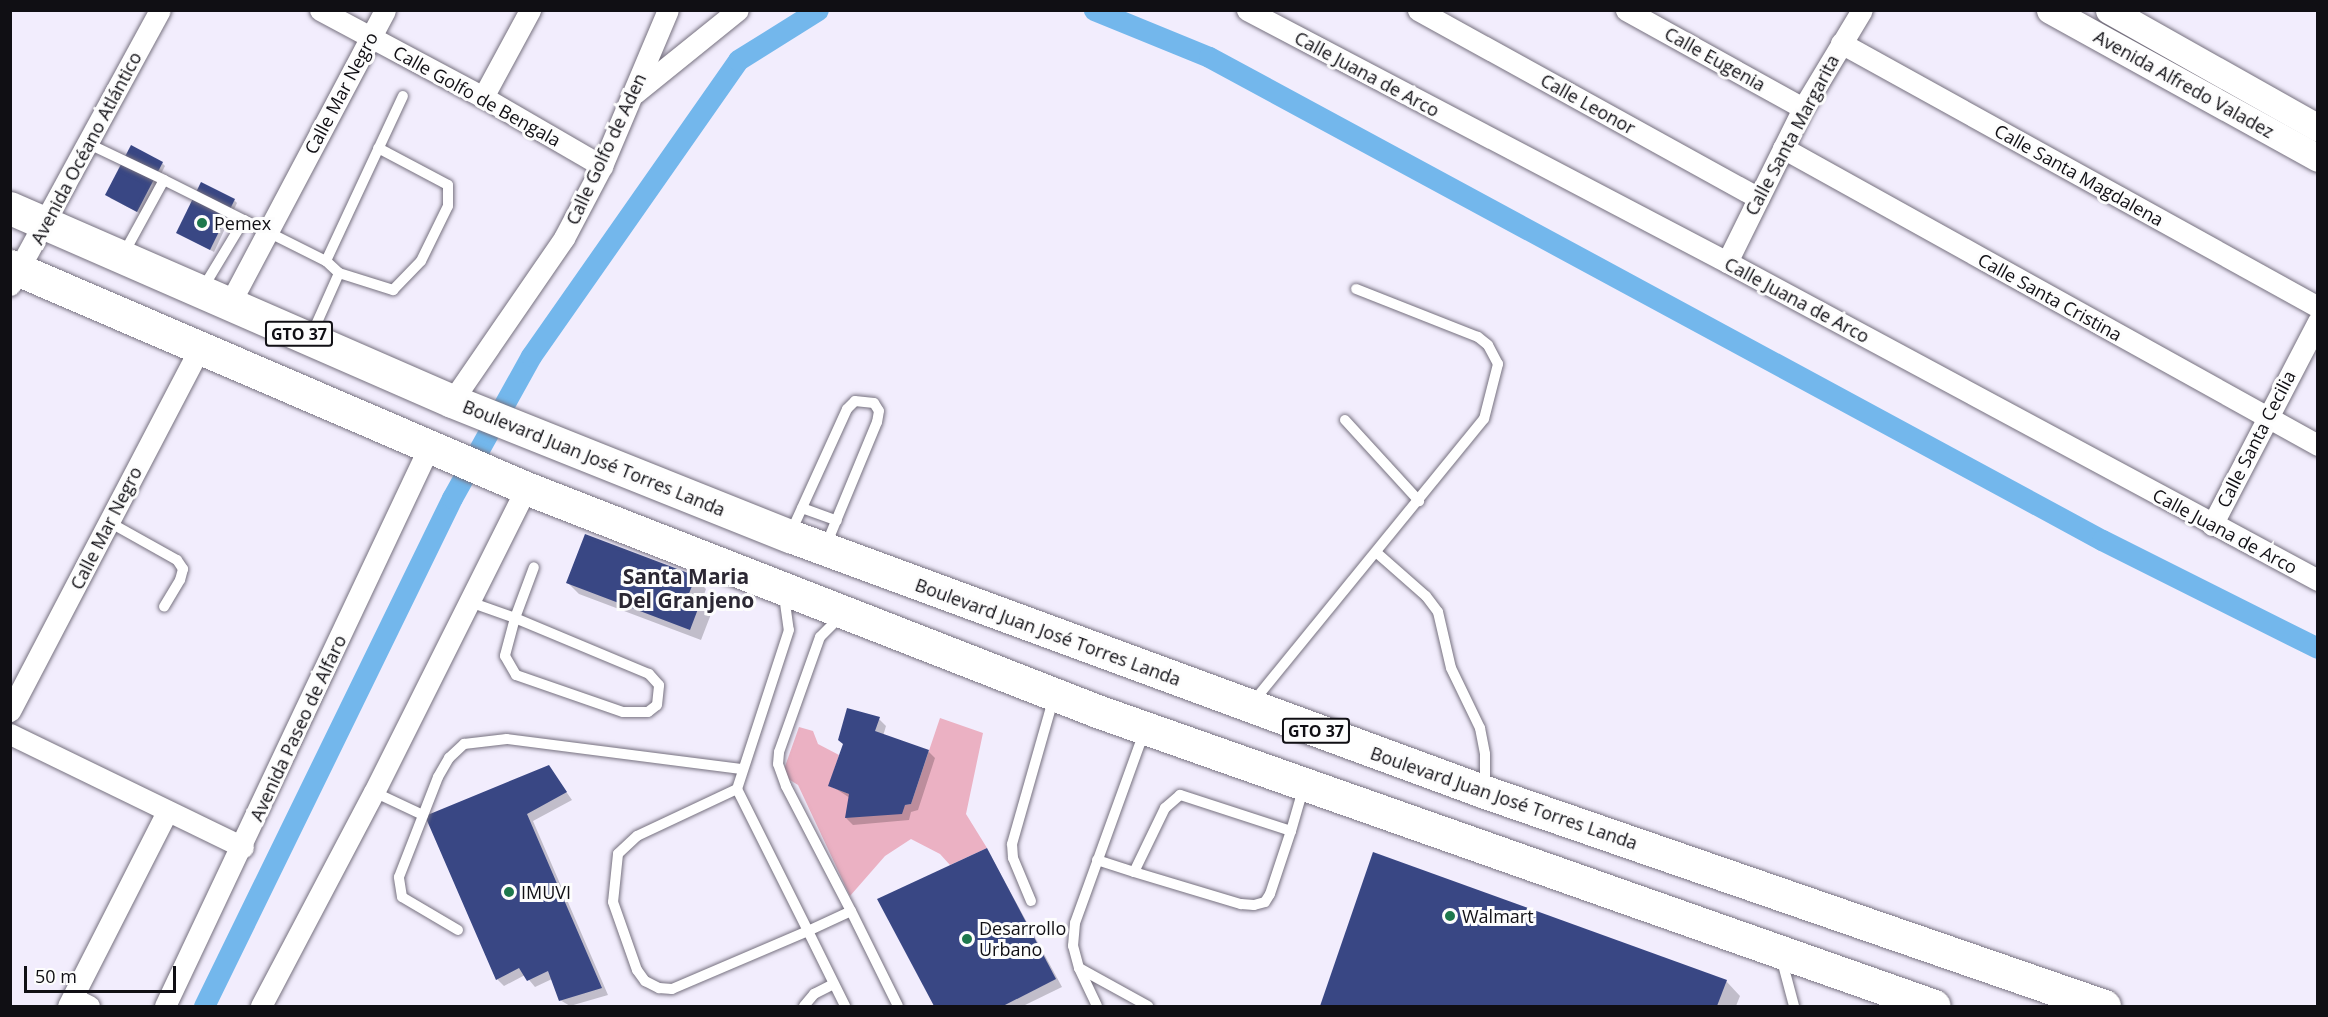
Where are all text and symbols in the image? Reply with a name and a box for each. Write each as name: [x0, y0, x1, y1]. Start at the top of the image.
street label: Calle Eugenia: [1661, 22, 1769, 96]
street label: Avenida Alfredo Valadez: [2090, 25, 2278, 143]
street label: Calle Juana de Arco: [1291, 27, 1443, 121]
street label: Calle Mar Negro: [300, 28, 382, 158]
street label: Calle Golfo de Bengala: [389, 41, 565, 151]
street label: Avenida Océano Atlántico: [26, 48, 146, 248]
street label: Calle Santa Margarita: [1740, 51, 1844, 219]
street label: Calle Leonor: [1537, 69, 1639, 139]
street label: Calle Golfo de Aden: [561, 70, 651, 228]
street label: Calle Santa Magdalena: [1991, 120, 2167, 230]
place label: Pemex: [214, 212, 271, 234]
marker: Pemex: [195, 216, 209, 230]
street label: Calle Santa Cristina: [1974, 249, 2126, 345]
street label: Calle Juana de Arco: [1721, 253, 1873, 347]
road number: GTO 37: [264, 321, 334, 347]
street label: Calle Santa Cecilia: [2212, 367, 2300, 511]
street label: Boulevard Juan José Torres Landa: [460, 395, 728, 521]
street label: Calle Mar Negro: [66, 463, 146, 593]
street label: Calle Juana de Arco: [2149, 484, 2301, 578]
district label: Santa Maria Del Granjeno: [618, 563, 754, 613]
street label: Boulevard Juan José Torres Landa: [912, 574, 1184, 690]
street label: Avenida Paseo de Alfaro: [245, 632, 351, 824]
road number: GTO 37: [1282, 718, 1350, 744]
street label: Boulevard Juan José Torres Landa: [1368, 742, 1640, 854]
place label: IMUVI: [521, 881, 571, 903]
marker: IMUVI: [502, 885, 516, 899]
place label: Walmart: [1462, 905, 1534, 927]
marker: Walmart: [1443, 909, 1457, 923]
place label: Desarrollo Urbano: [979, 918, 1066, 960]
marker: Desarrollo Urbano: [960, 932, 974, 946]
scale bar: [27, 954, 178, 992]
text: 50 m: [35, 964, 77, 988]

